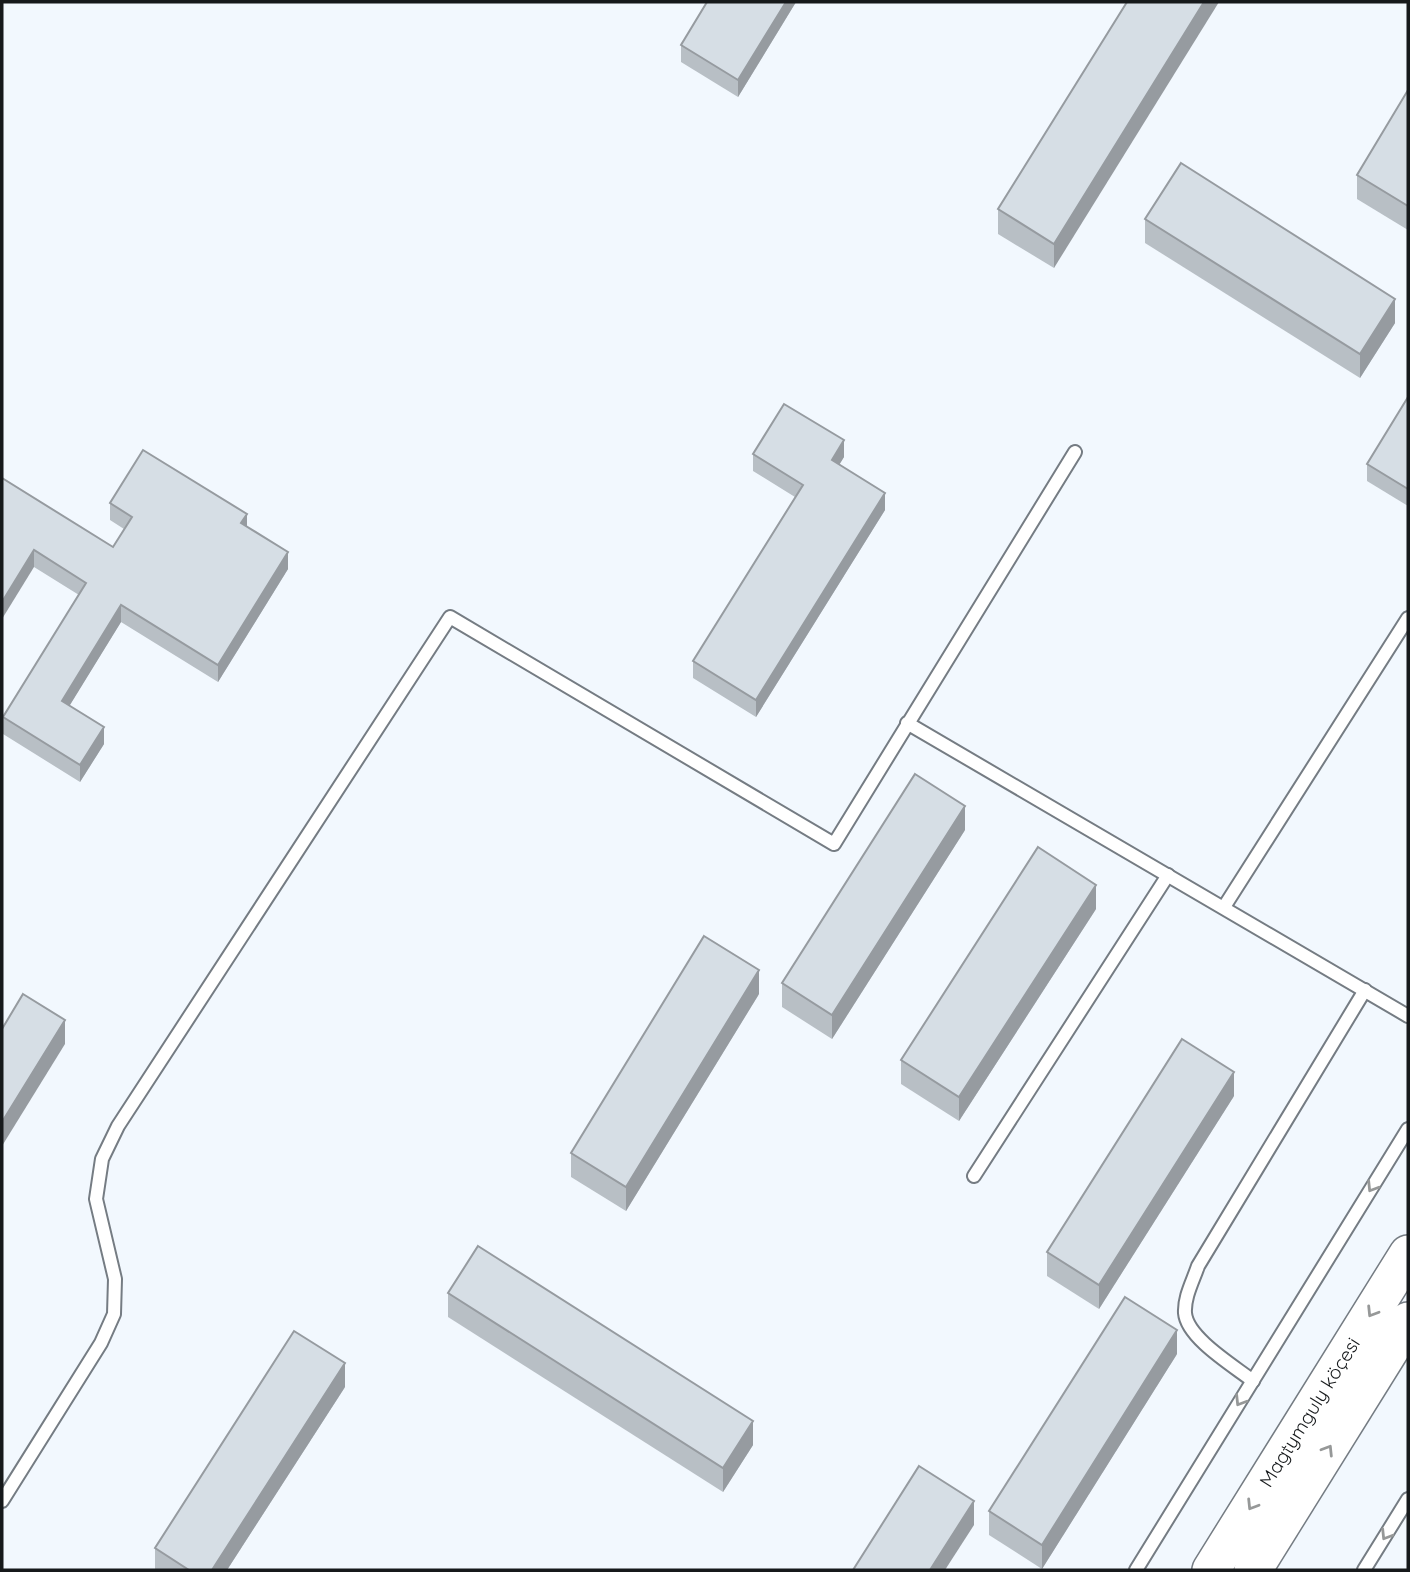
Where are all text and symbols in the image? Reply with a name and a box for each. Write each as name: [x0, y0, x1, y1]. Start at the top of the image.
one-way arrow: [1368, 1179, 1381, 1192]
one-way arrow: [1368, 1304, 1381, 1317]
street label: Magtymguly köçesi: [1254, 1333, 1365, 1491]
one-way arrow: [1236, 1394, 1249, 1407]
one-way arrow: [1320, 1444, 1333, 1457]
one-way arrow: [1247, 1497, 1260, 1510]
one-way arrow: [1382, 1527, 1395, 1540]

